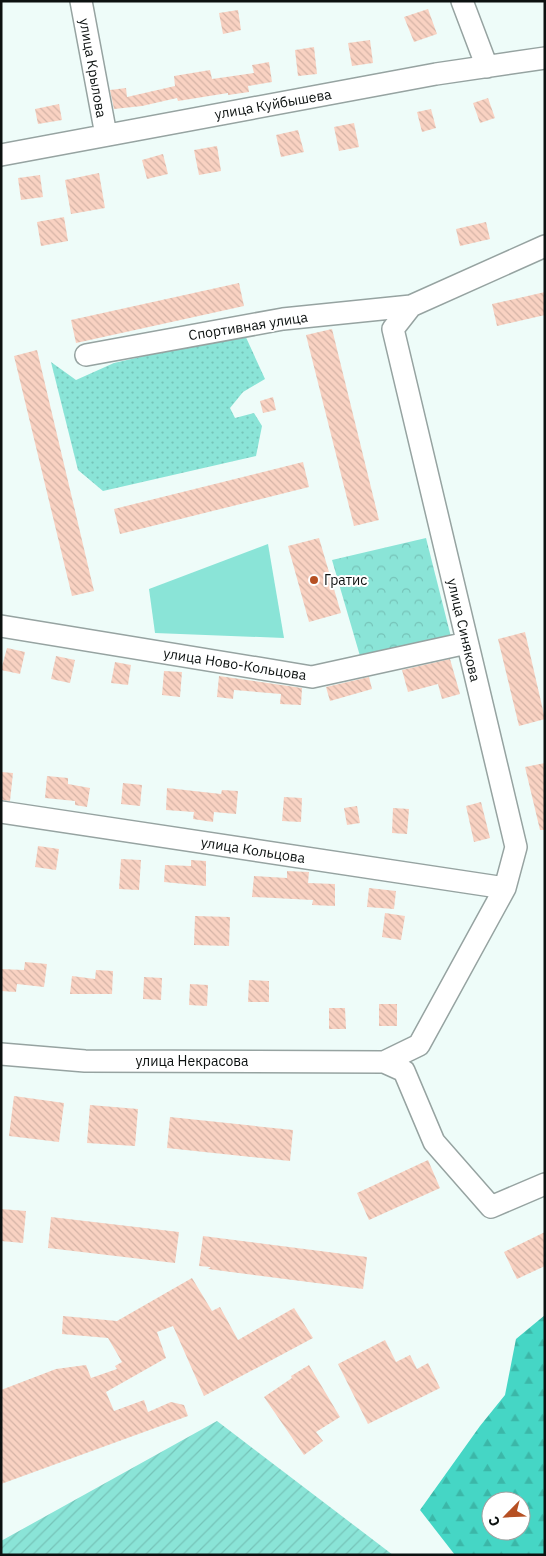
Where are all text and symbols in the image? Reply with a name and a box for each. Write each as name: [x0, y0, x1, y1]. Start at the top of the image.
street label: улица Крылова: [75, 17, 111, 120]
street label: улица Куйбышева: [213, 85, 333, 123]
street label: Спортивная улица: [187, 308, 309, 344]
place label: Гратис: [324, 571, 367, 589]
marker: Гратис: [308, 574, 320, 586]
street label: улица Синякова: [443, 577, 485, 684]
street label: улица Ново-Кольцова: [162, 644, 308, 684]
street label: улица Кольцова: [200, 833, 307, 867]
street label: улица Некрасова: [136, 1052, 249, 1070]
north arrow: [481, 1491, 531, 1541]
text: С: [484, 1513, 504, 1529]

